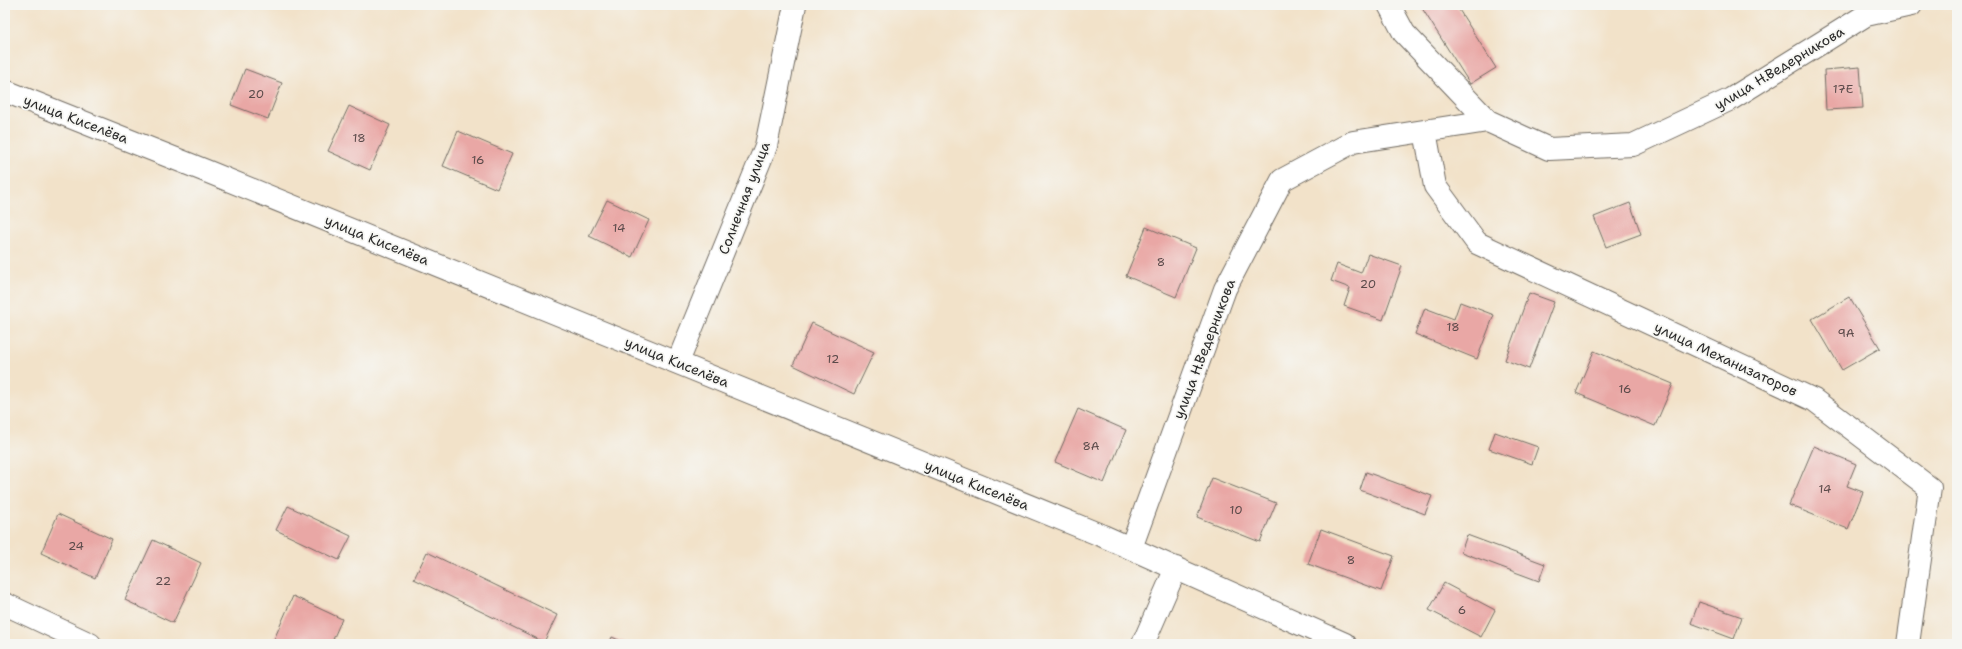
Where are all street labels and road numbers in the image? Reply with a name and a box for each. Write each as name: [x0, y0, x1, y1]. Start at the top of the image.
street label: улица Н.Ведерникова: [1711, 22, 1848, 114]
street label: улица Киселёва: [21, 91, 131, 147]
street label: Солнечная улица: [714, 139, 774, 257]
street label: улица Киселёва: [322, 211, 432, 269]
street label: улица Н.Ведерникова: [1169, 276, 1239, 422]
street label: улица Механизаторов: [1652, 318, 1800, 400]
street label: улица Киселёва: [622, 333, 732, 391]
street label: улица Киселёва: [922, 456, 1032, 514]

